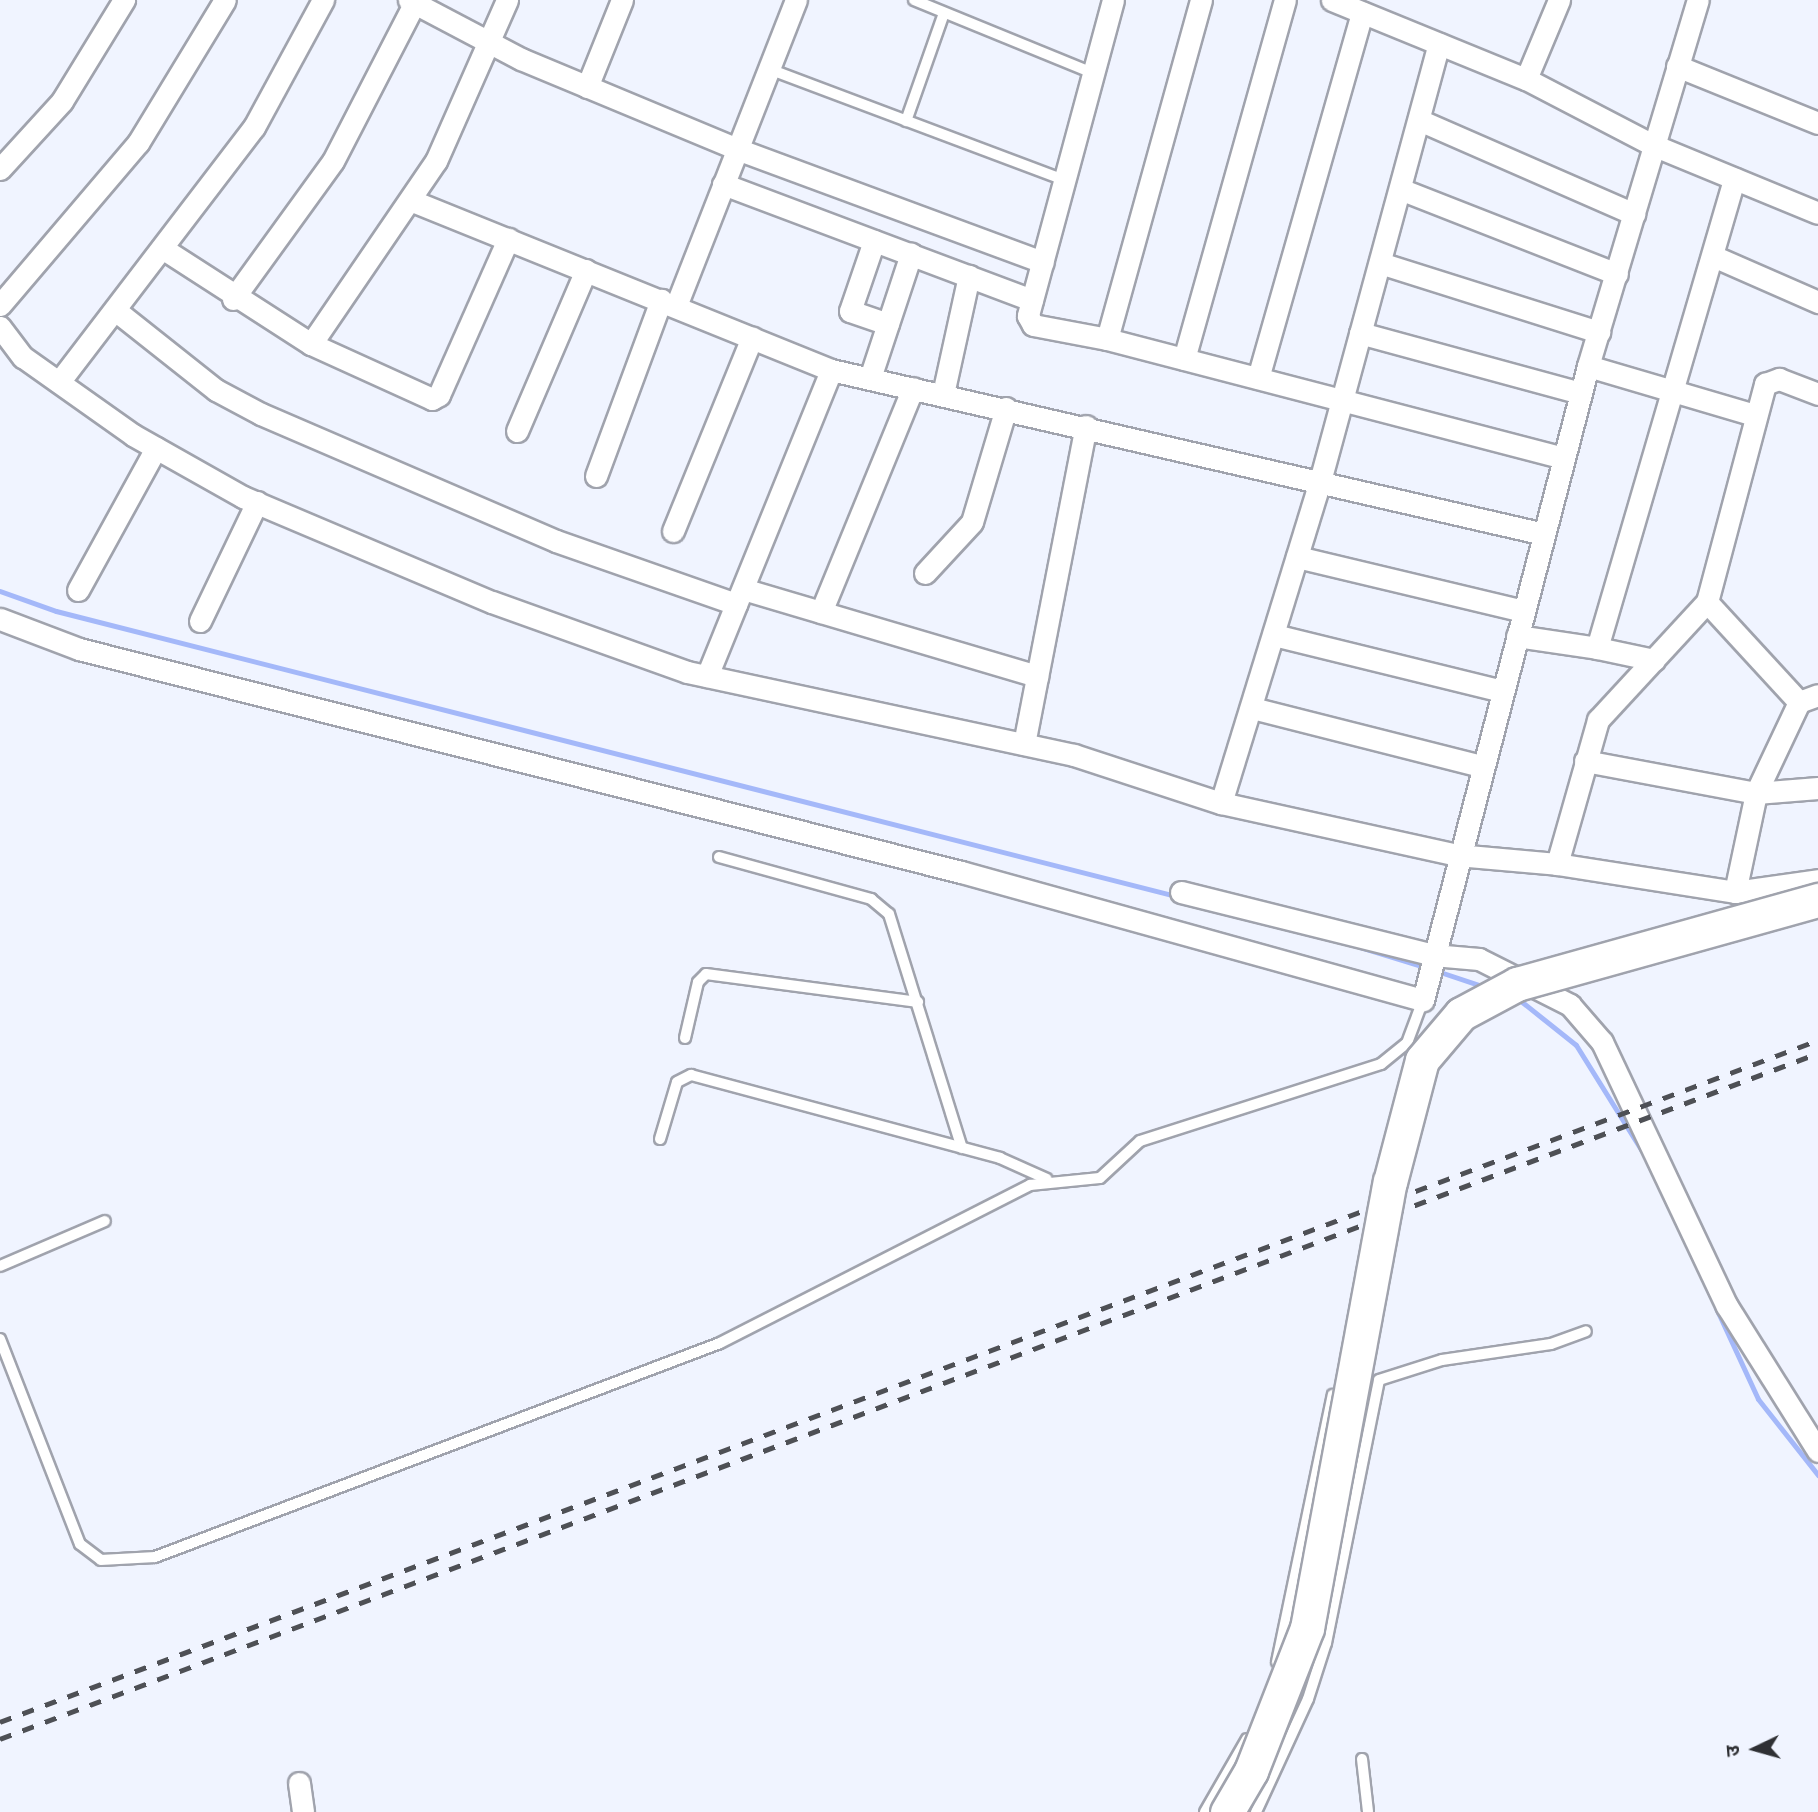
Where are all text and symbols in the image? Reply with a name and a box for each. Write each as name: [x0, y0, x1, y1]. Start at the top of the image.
north arrow: [1720, 1714, 1790, 1784]
text: उ: [1722, 1744, 1747, 1757]

